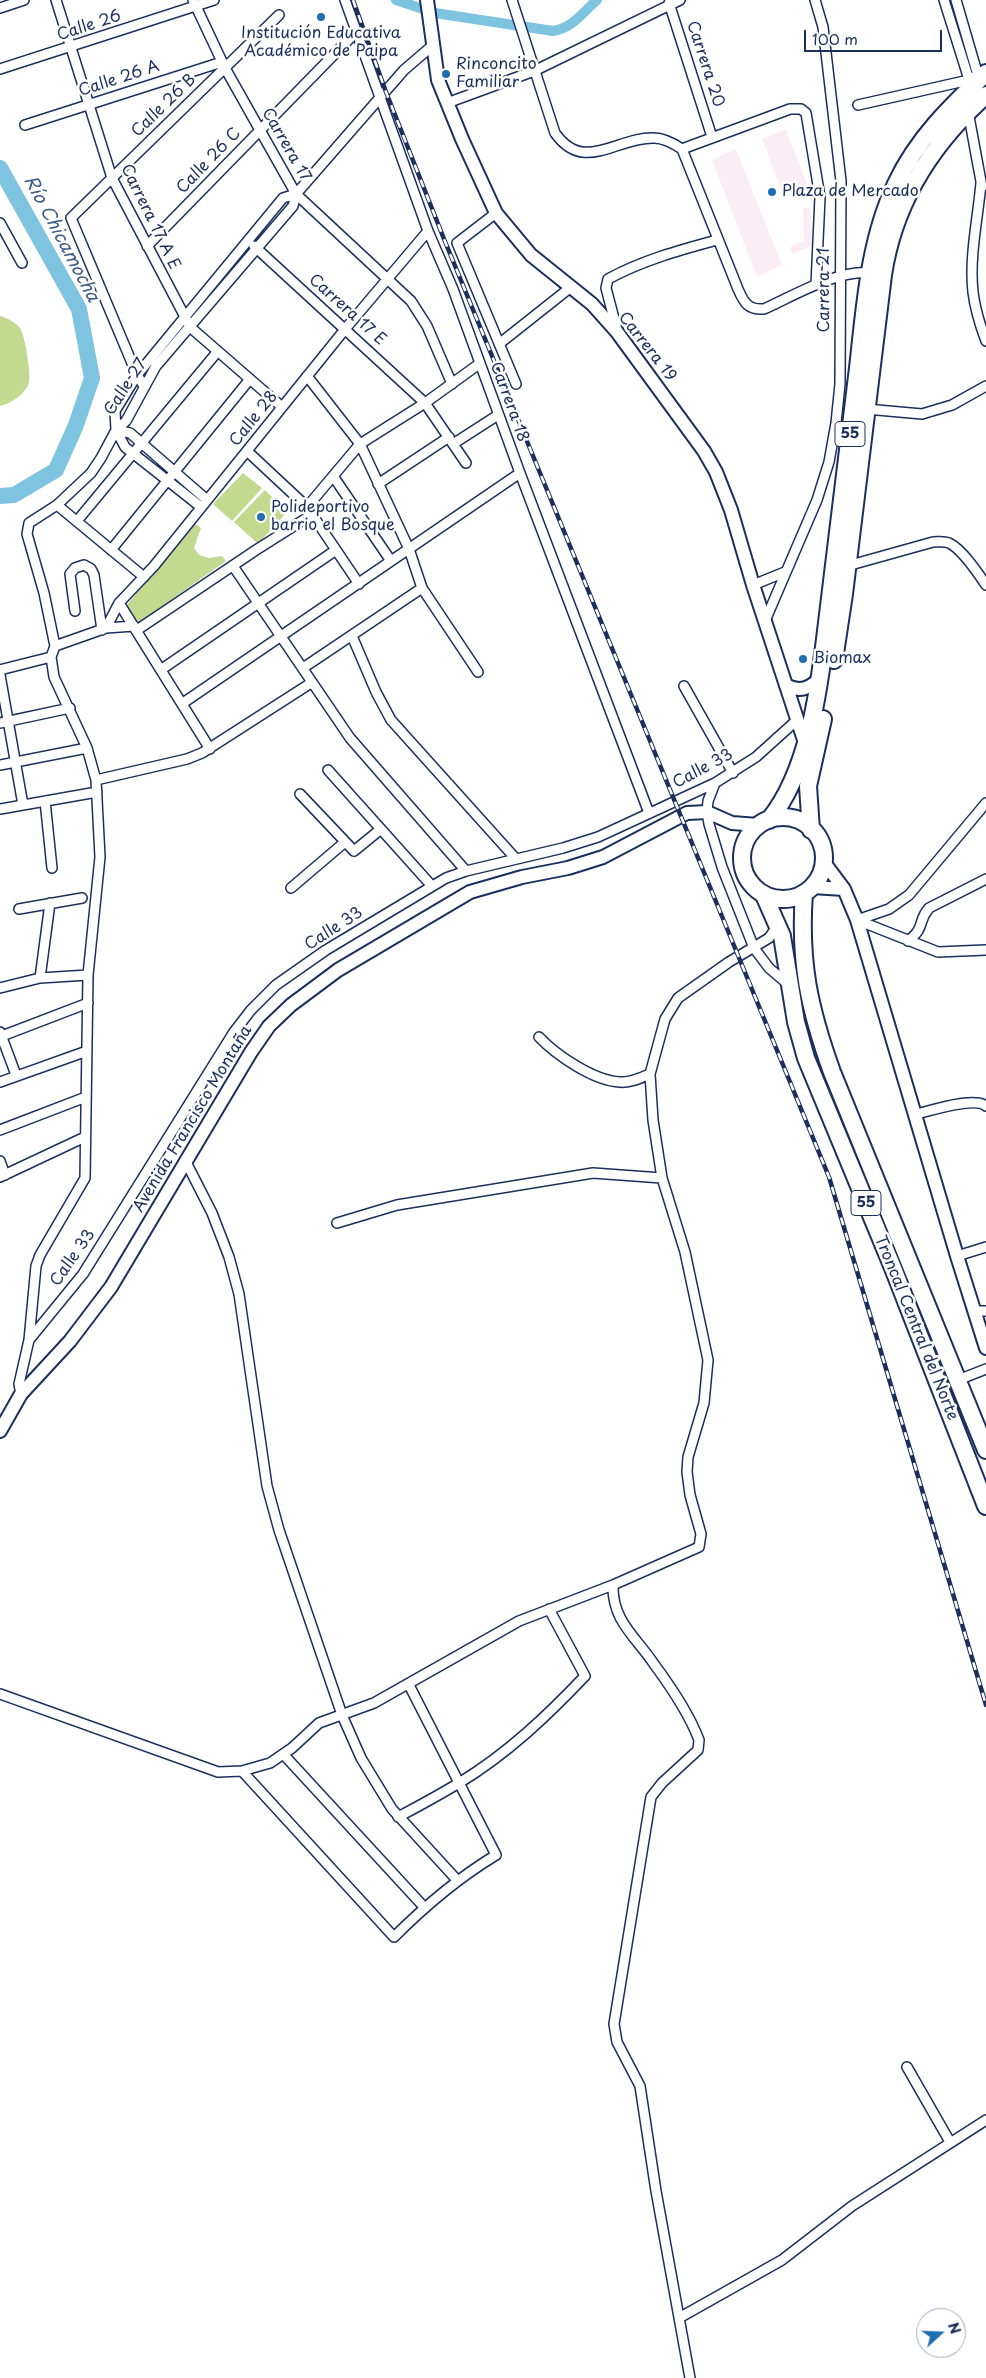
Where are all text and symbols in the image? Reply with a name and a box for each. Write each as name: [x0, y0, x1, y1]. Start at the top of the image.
street label: Calle 26: [55, 7, 123, 45]
marker: Institución Educativa Académico de Paipa: [315, 11, 327, 23]
street label: Carrera 20: [682, 19, 728, 109]
scale bar: [806, 20, 944, 52]
place label: Institución Educativa Académico de Paipa: [241, 24, 401, 62]
text: 100 m: [812, 27, 858, 50]
place label: Rinconcito Familiar: [456, 55, 537, 93]
street label: Calle 26 A: [76, 57, 162, 101]
marker: Rinconcito Familiar: [440, 68, 452, 80]
street label: Calle 26 B: [128, 71, 200, 141]
street label: Carrera 17: [257, 105, 315, 185]
street label: Calle 26 C: [173, 124, 245, 198]
street label: Carrera 17 A E: [116, 161, 184, 273]
water label: Río Chicamocha: [19, 172, 103, 306]
place label: Plaza de Mercado: [782, 182, 919, 202]
marker: Plaza de Mercado: [766, 186, 778, 198]
street label: Carrera 21: [815, 248, 835, 332]
street label: Carrera 17 E: [304, 270, 390, 350]
street label: Carrera 19: [614, 308, 680, 386]
street label: Calle 27: [100, 355, 152, 419]
street label: Carrera 18: [486, 359, 532, 445]
street label: Calle 28: [226, 388, 282, 450]
road number: 55: [835, 422, 865, 446]
place label: Polideportivo barrio el Bosque: [271, 498, 395, 536]
marker: Polideportivo barrio el Bosque: [255, 511, 267, 523]
place label: Biomax: [813, 649, 871, 669]
marker: Biomax: [797, 653, 809, 665]
street label: Calle 33: [670, 745, 736, 793]
street label: Calle 33: [301, 903, 367, 955]
street label: Avenida Francisco Montaña: [130, 1022, 256, 1216]
road number: 55: [851, 1190, 881, 1216]
street label: Calle 33: [46, 1226, 100, 1290]
street label: Troncal Central del Norte: [870, 1233, 962, 1423]
north arrow: [916, 2308, 966, 2358]
text: N: [943, 2319, 966, 2337]

